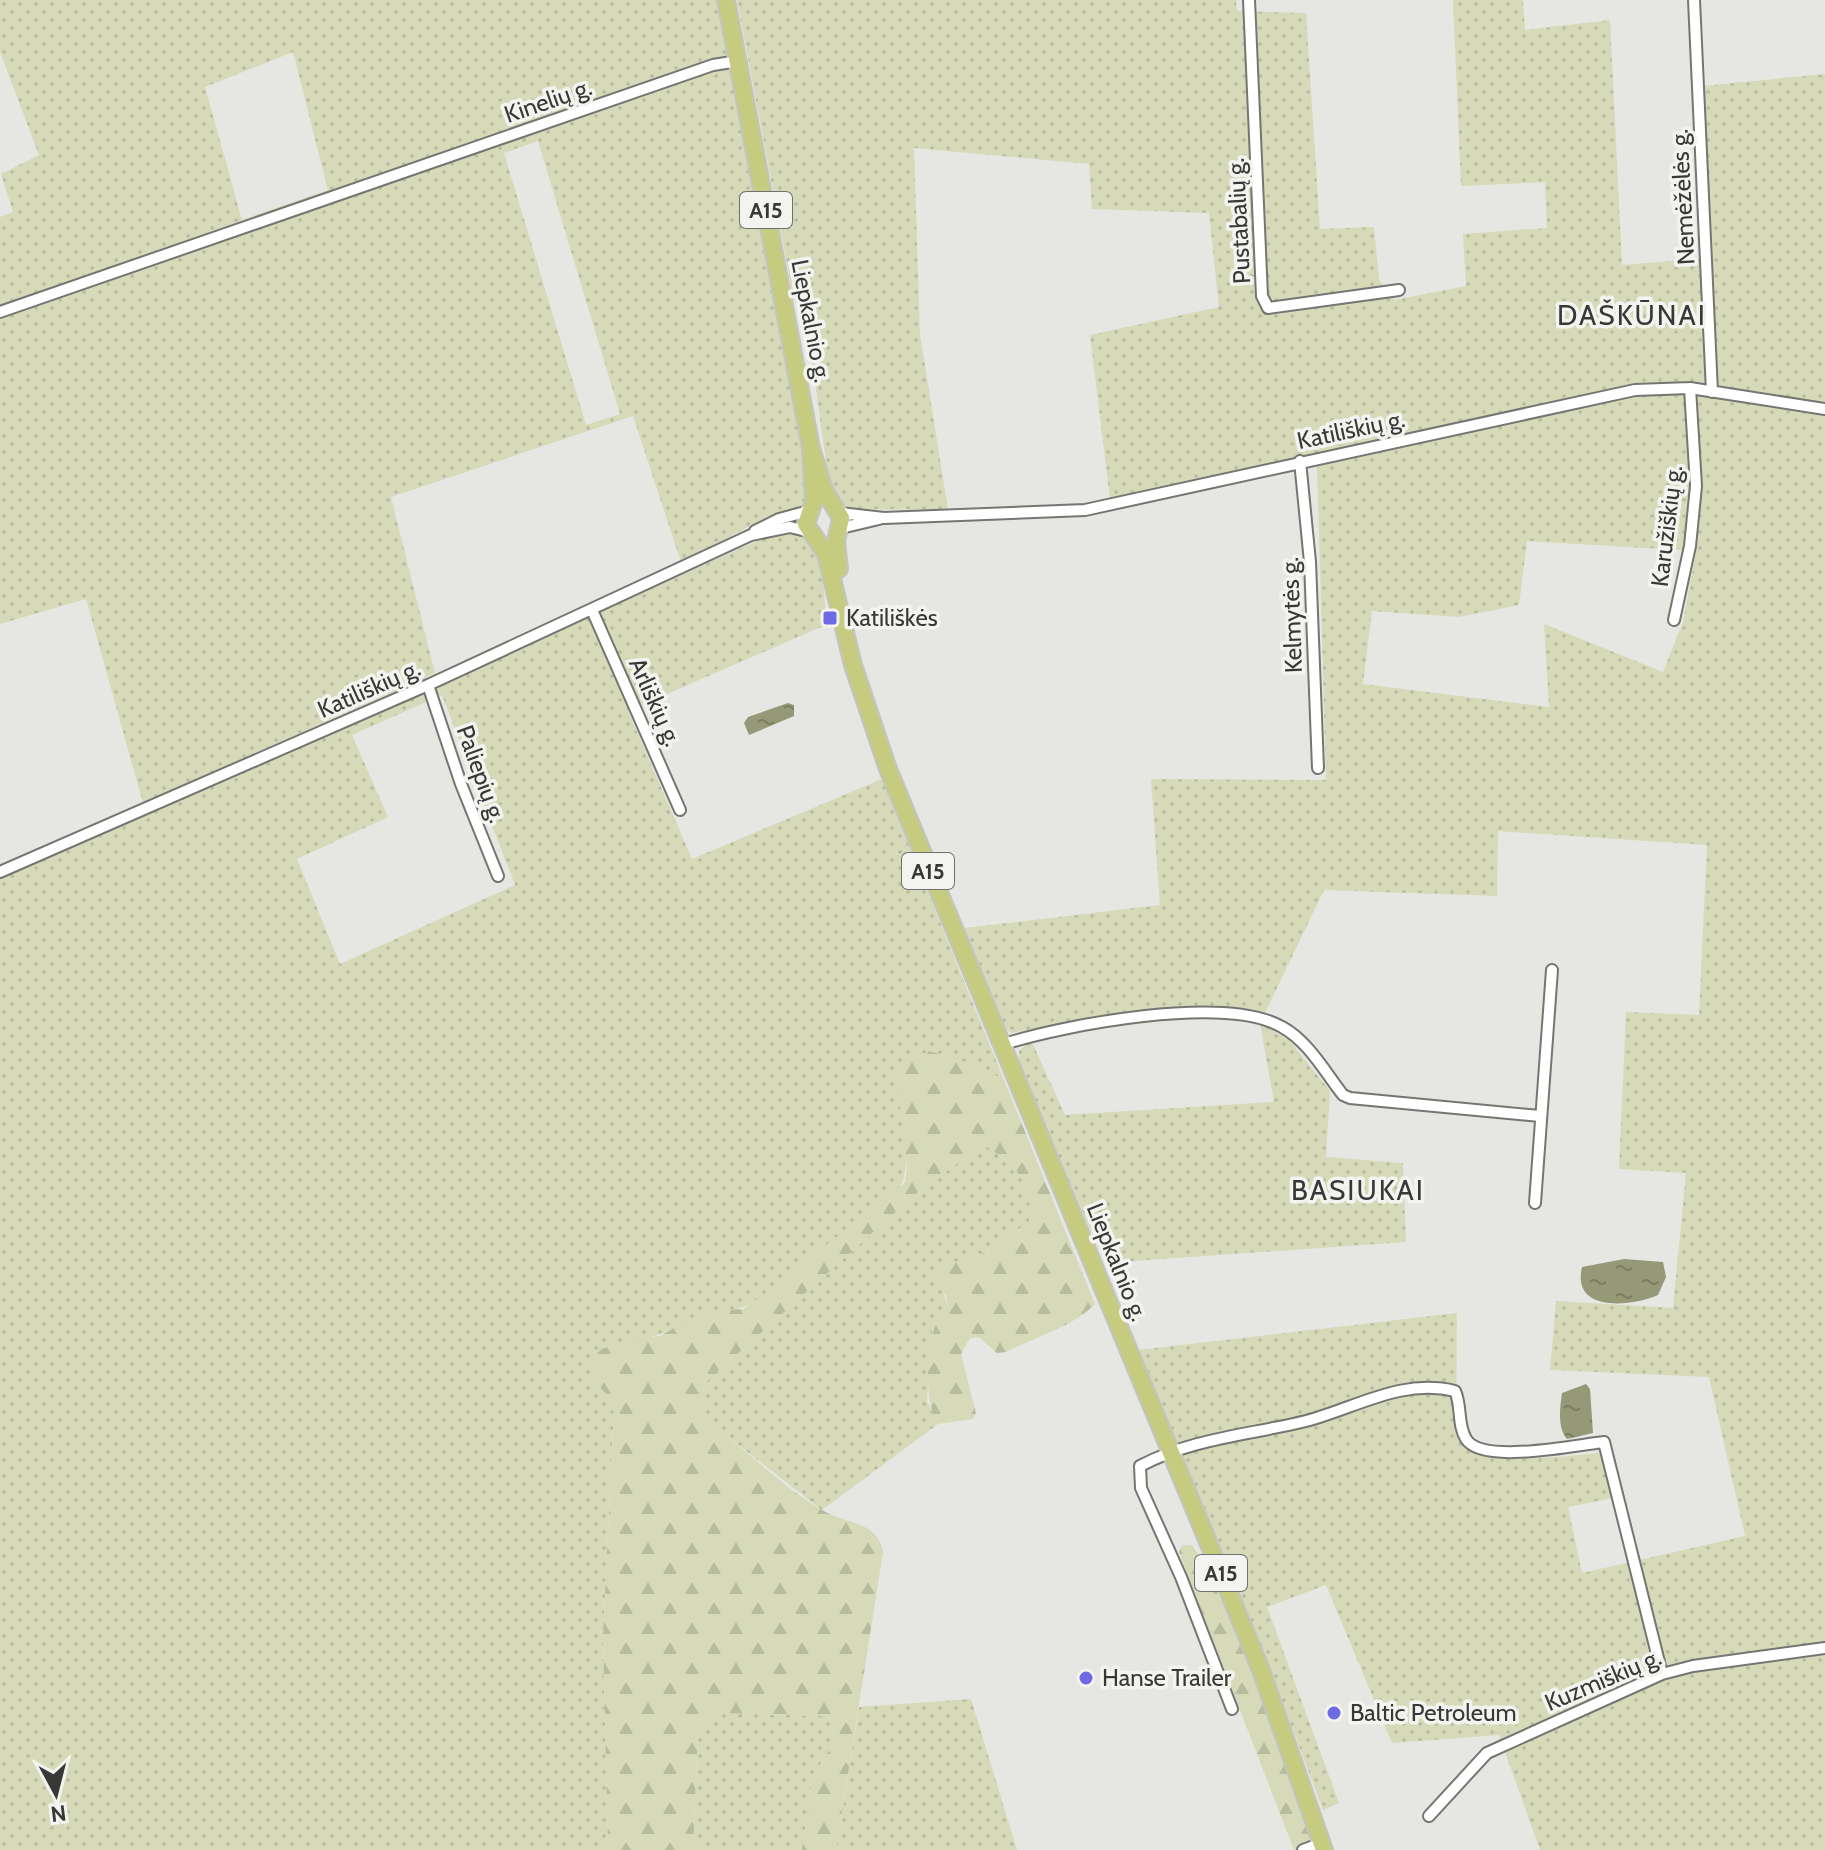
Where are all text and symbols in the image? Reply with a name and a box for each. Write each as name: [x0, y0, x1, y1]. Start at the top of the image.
street label: Kinelių g.: [500, 72, 595, 129]
street label: Nemėžėlės g.: [1664, 128, 1701, 266]
street label: Pustabalių g.: [1221, 157, 1256, 285]
road number: A15: [740, 192, 792, 228]
street label: Liepkalnio g.: [785, 257, 838, 385]
district label: DAŠKŪNAI: [1557, 298, 1707, 332]
street label: Katiliškių g.: [1294, 404, 1407, 455]
street label: Karužiškių g.: [1645, 463, 1688, 588]
street label: Kelmytės g.: [1275, 556, 1308, 674]
place label: Katiliškės: [846, 603, 938, 632]
marker: Katiliškės: [821, 609, 839, 627]
street label: Katiliškių g.: [313, 653, 425, 724]
street label: Arliškių g.: [623, 653, 688, 751]
street label: Paliepių g.: [451, 721, 512, 826]
road number: A15: [902, 853, 954, 889]
district label: BASIUKAI: [1291, 1173, 1425, 1207]
street label: Liepkalnio g.: [1081, 1199, 1154, 1325]
road number: A15: [1195, 1555, 1247, 1591]
street label: Kuzmiškių g.: [1540, 1642, 1665, 1717]
place label: Hanse Trailer: [1102, 1663, 1232, 1692]
marker: Hanse Trailer: [1077, 1669, 1095, 1687]
place label: Baltic Petroleum: [1350, 1698, 1517, 1727]
marker: Baltic Petroleum: [1325, 1704, 1343, 1722]
north arrow: [16, 1754, 96, 1834]
text: N: [49, 1799, 68, 1828]

